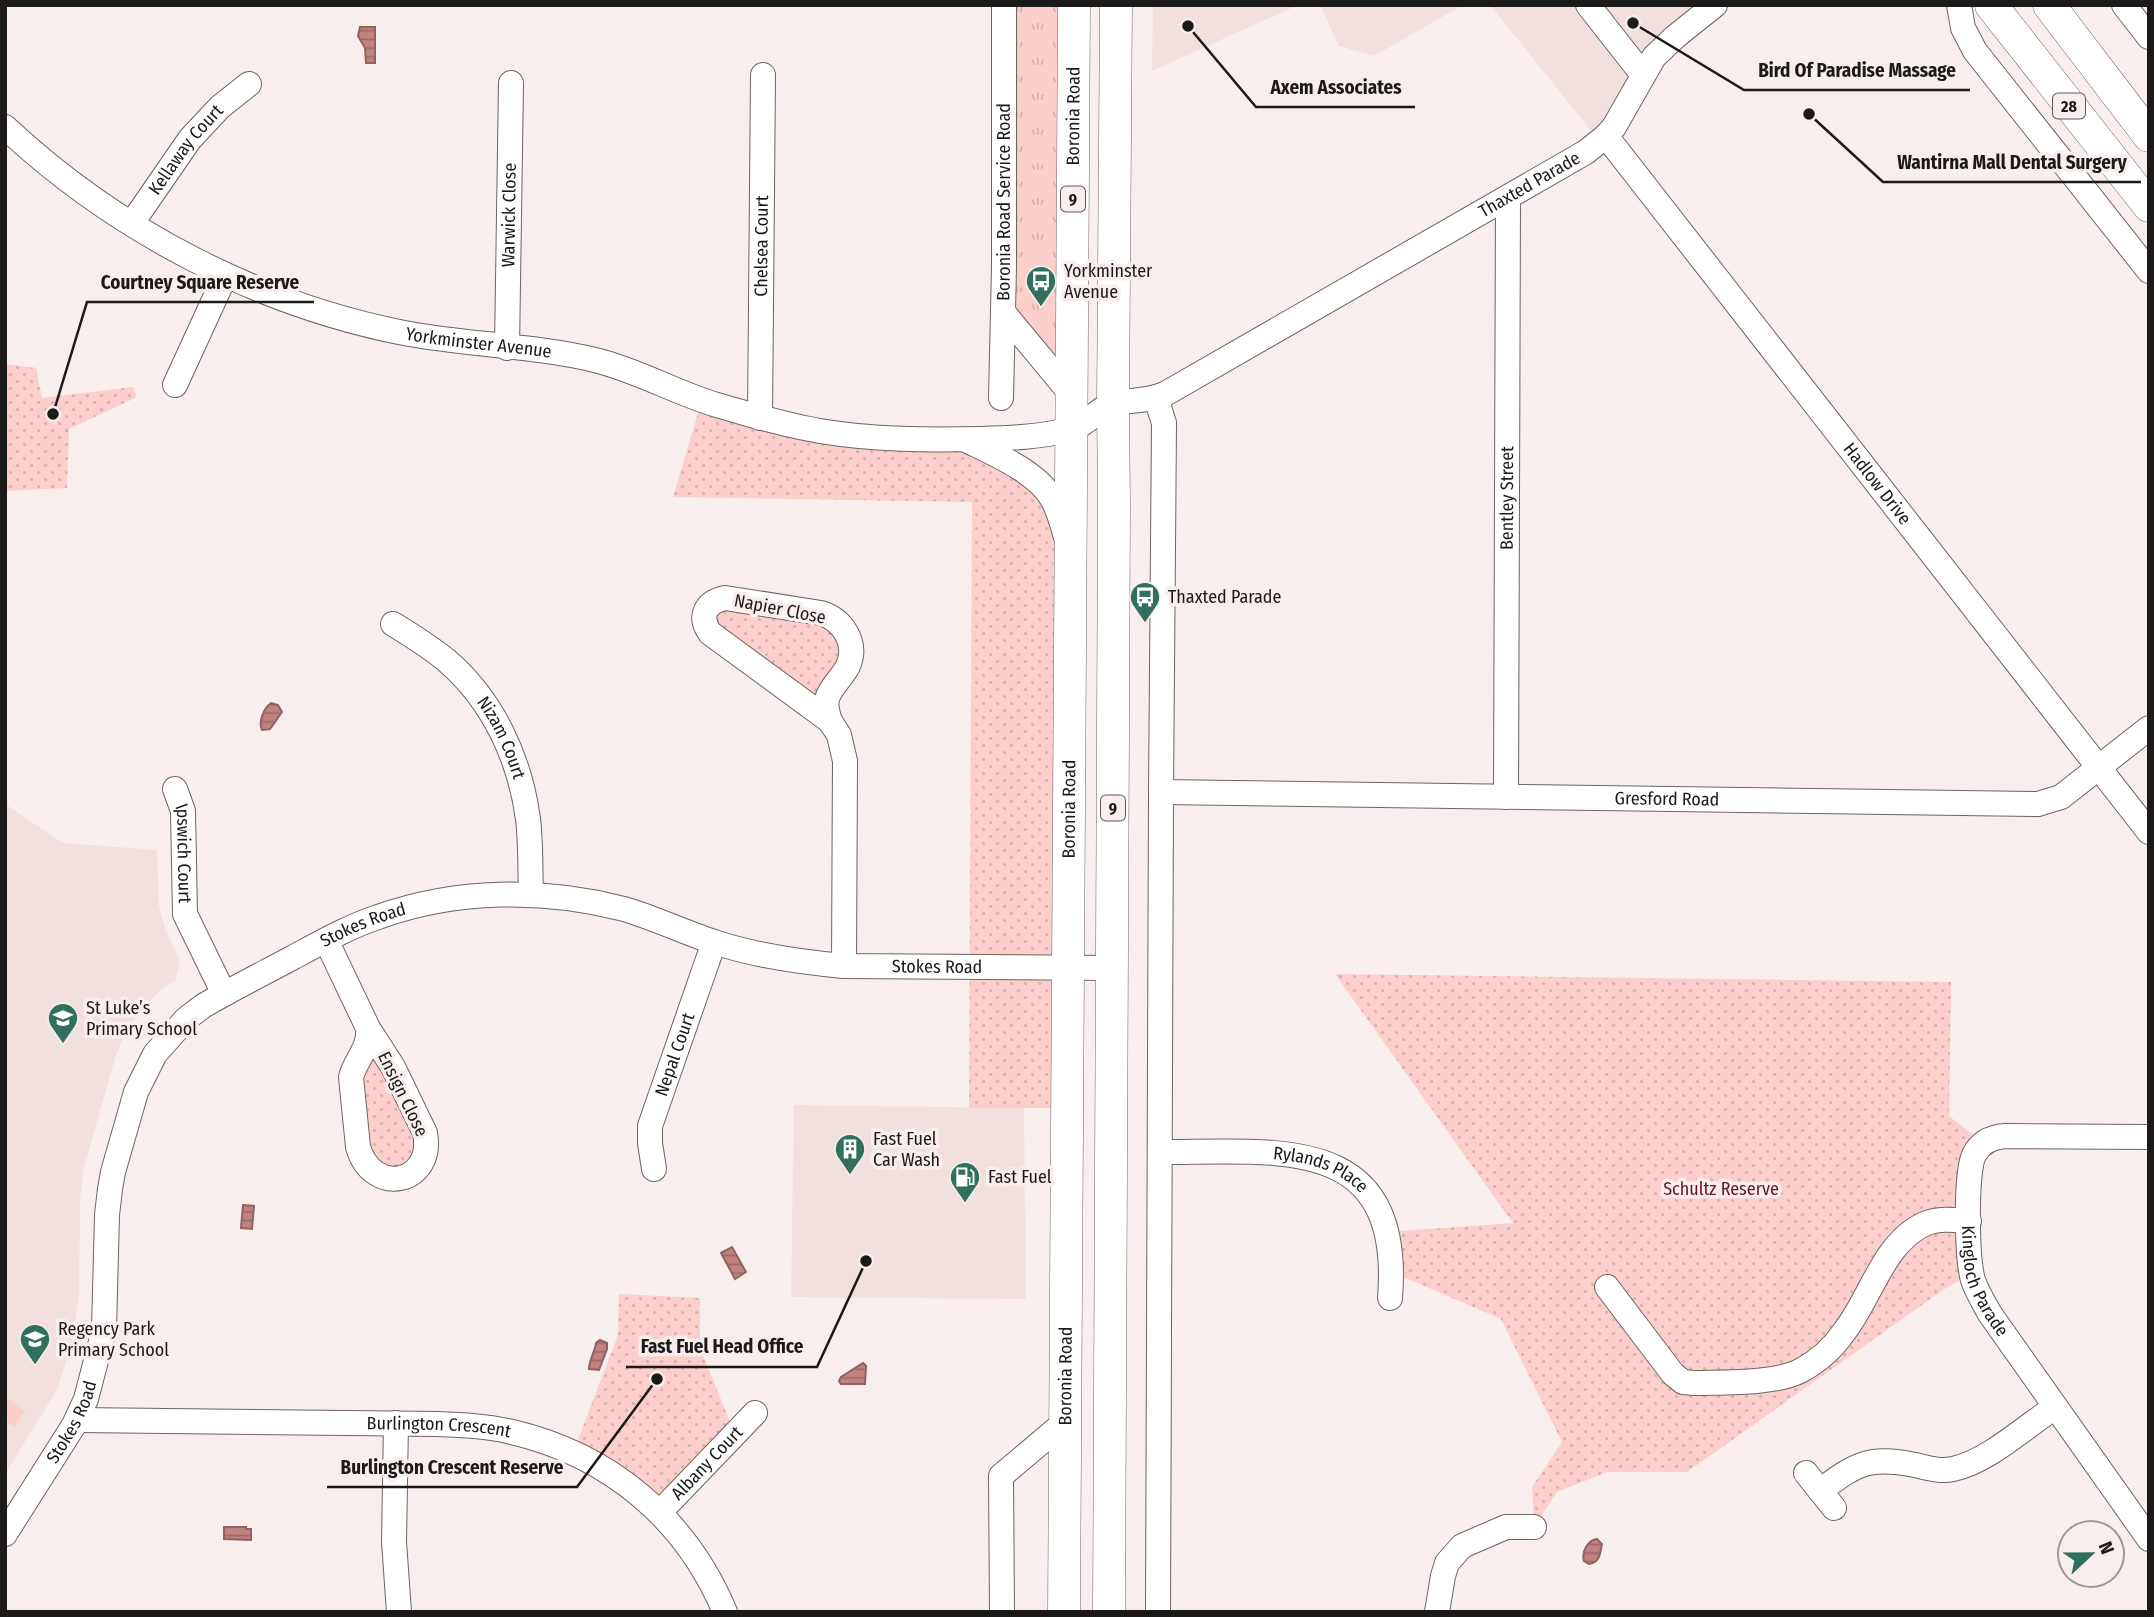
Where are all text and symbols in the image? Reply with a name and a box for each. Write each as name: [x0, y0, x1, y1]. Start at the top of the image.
callout: Bird Of Paradise Massage: [1744, 50, 1970, 90]
text: Bird Of Paradise Massage: [1758, 59, 1956, 82]
street label: Boronia Road: [1062, 66, 1085, 166]
callout: Axem Associates: [1256, 67, 1415, 107]
text: Axem Associates: [1270, 76, 1402, 99]
road number: 28: [2053, 94, 2085, 118]
street label: Kellaway Court: [144, 100, 228, 199]
street label: Boronia Road Service Road: [992, 103, 1015, 301]
callout: Wantirna Mall Dental Surgery: [1883, 142, 2141, 182]
street label: Thaxted Parade: [1475, 147, 1584, 222]
text: Wantirna Mall Dental Surgery: [1897, 151, 2128, 174]
street label: Warwick Close: [497, 163, 521, 267]
road number: 9: [1061, 186, 1085, 211]
street label: Chelsea Court: [750, 195, 773, 297]
place label: Yorkminster Avenue: [1064, 260, 1153, 303]
callout: Courtney Square Reserve: [87, 262, 314, 302]
bus stop icon: Yorkminster Avenue: [1024, 264, 1058, 308]
text: Courtney Square Reserve: [101, 271, 300, 294]
street label: Yorkminster Avenue: [404, 323, 553, 363]
street label: Hadlow Drive: [1839, 438, 1916, 529]
street label: Bentley Street: [1496, 446, 1518, 550]
bus stop icon: Thaxted Parade: [1128, 580, 1162, 624]
place label: Thaxted Parade: [1168, 586, 1281, 608]
street label: Napier Close: [732, 589, 828, 629]
street label: Nizam Court: [472, 692, 530, 782]
street label: Boronia Road: [1058, 759, 1080, 859]
street label: Gresford Road: [1615, 787, 1719, 811]
road number: 9: [1101, 796, 1125, 820]
street label: Ipswich Court: [170, 800, 196, 904]
street label: Stokes Road: [316, 898, 408, 952]
street label: Stokes Road: [892, 955, 982, 978]
place label: St Luke’s Primary School: [86, 997, 197, 1040]
school or university icon: St Luke’s Primary School: [46, 1001, 80, 1045]
street label: Nepal Court: [650, 1010, 700, 1099]
street label: Ensign Close: [373, 1048, 433, 1140]
place label: Fast Fuel Car Wash: [873, 1128, 940, 1171]
building icon: Fast Fuel Car Wash: [833, 1132, 867, 1176]
street label: Rylands Place: [1272, 1142, 1373, 1197]
fuel station icon: Fast Fuel: [948, 1160, 982, 1204]
place label: Fast Fuel: [988, 1166, 1052, 1188]
park label: Schultz Reserve: [1663, 1178, 1779, 1200]
street label: Kingloch Parade: [1957, 1225, 2013, 1341]
place label: Regency Park Primary School: [58, 1318, 169, 1361]
school or university icon: Regency Park Primary School: [18, 1322, 52, 1366]
street label: Boronia Road: [1054, 1326, 1077, 1426]
callout: Fast Fuel Head Office: [626, 1327, 817, 1367]
text: Fast Fuel Head Office: [641, 1335, 804, 1358]
street label: Stokes Road: [42, 1378, 101, 1467]
street label: Burlington Crescent: [367, 1412, 513, 1442]
street label: Albany Court: [667, 1421, 748, 1504]
callout: Burlington Crescent Reserve: [327, 1447, 577, 1487]
text: Burlington Crescent Reserve: [341, 1456, 564, 1479]
north arrow: [2056, 1519, 2126, 1589]
text: N: [2094, 1538, 2119, 1557]

